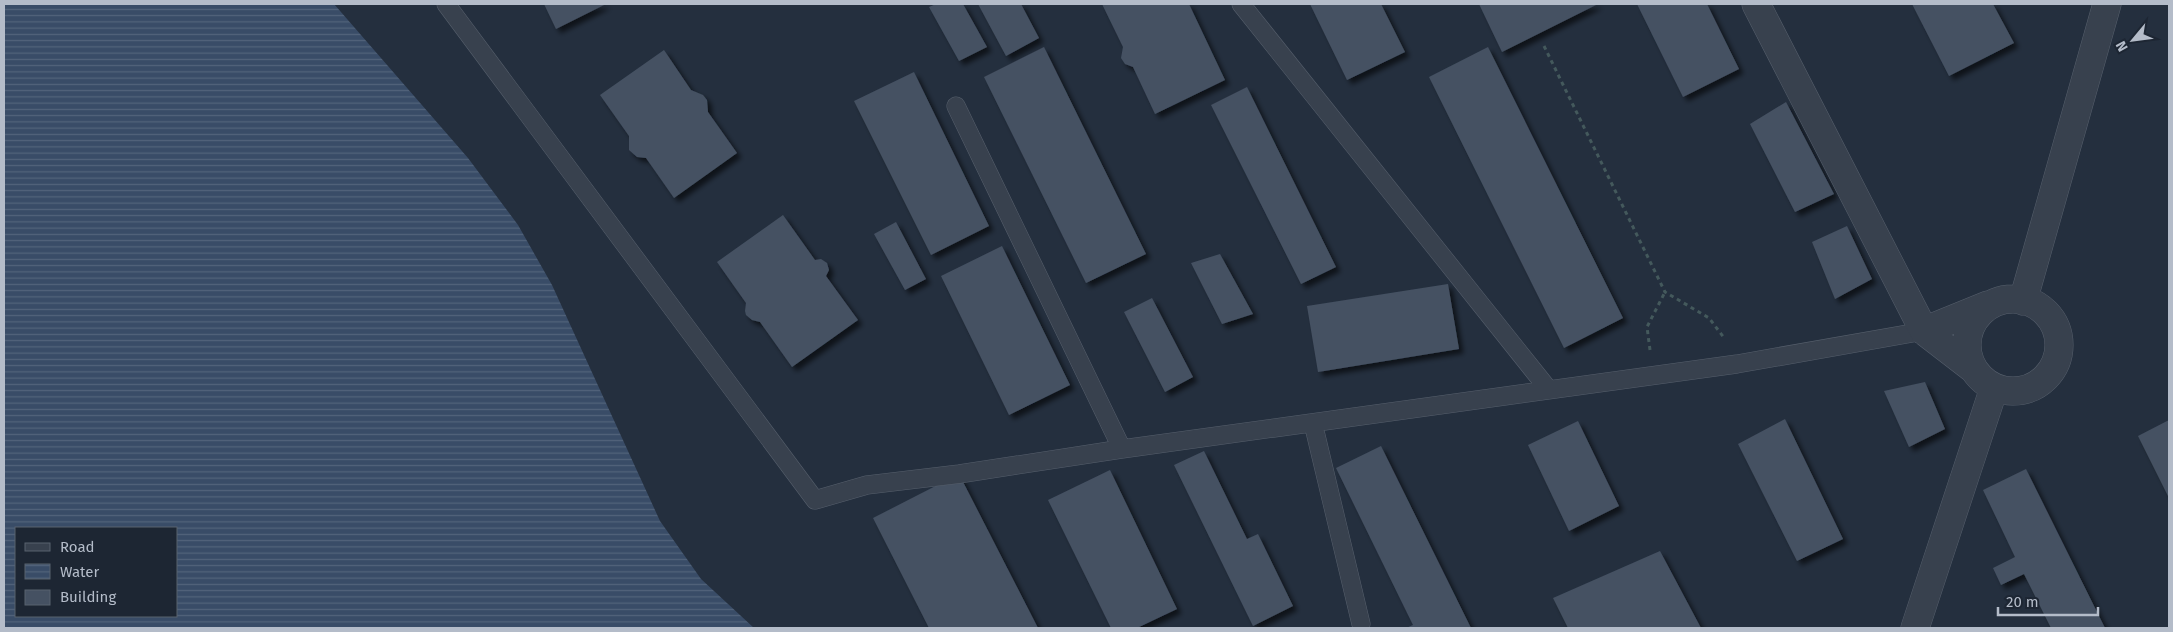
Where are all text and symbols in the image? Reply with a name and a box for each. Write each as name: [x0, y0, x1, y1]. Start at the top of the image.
north arrow: [2108, 15, 2158, 65]
text: N: [2112, 38, 2132, 54]
legend: [15, 527, 178, 617]
text: Road: [60, 538, 95, 556]
text: Water: [60, 563, 99, 581]
scale bar: [1998, 584, 2098, 616]
text: Building: [60, 588, 116, 606]
text: 20 m: [2006, 593, 2039, 611]

